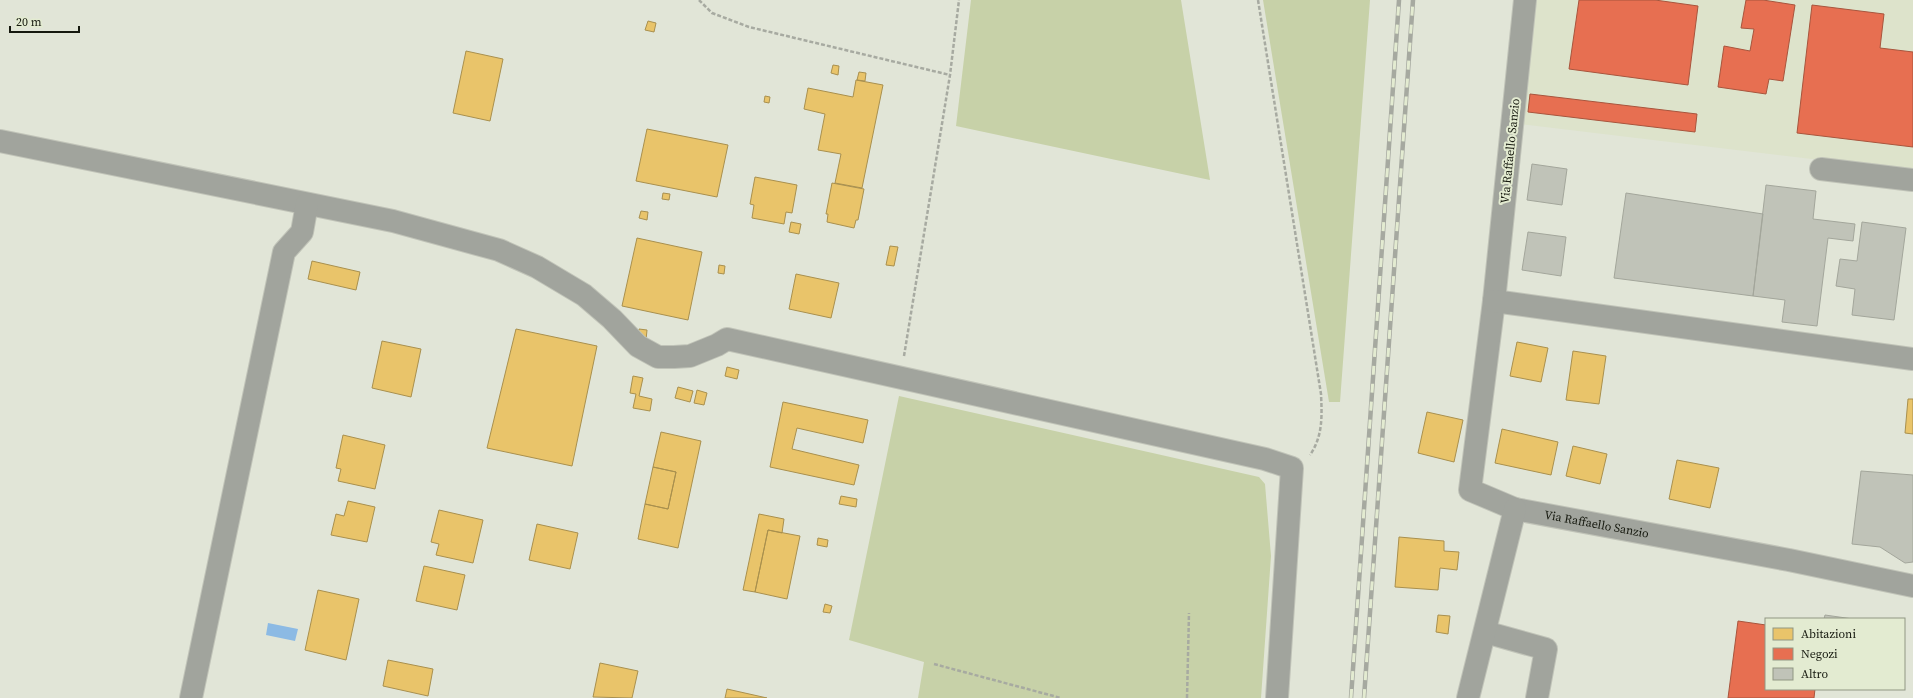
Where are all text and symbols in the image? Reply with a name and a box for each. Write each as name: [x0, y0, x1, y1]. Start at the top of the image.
scale bar: [10, 8, 79, 34]
text: 20 m: [16, 14, 42, 30]
street label: Via Raffaello Sanzio: [1497, 97, 1524, 204]
street label: Via Raffaello Sanzio: [1543, 507, 1651, 542]
legend: [1765, 618, 1905, 690]
text: Abitazioni: [1801, 626, 1856, 642]
text: Negozi: [1801, 646, 1838, 662]
text: Altro: [1801, 666, 1828, 682]

